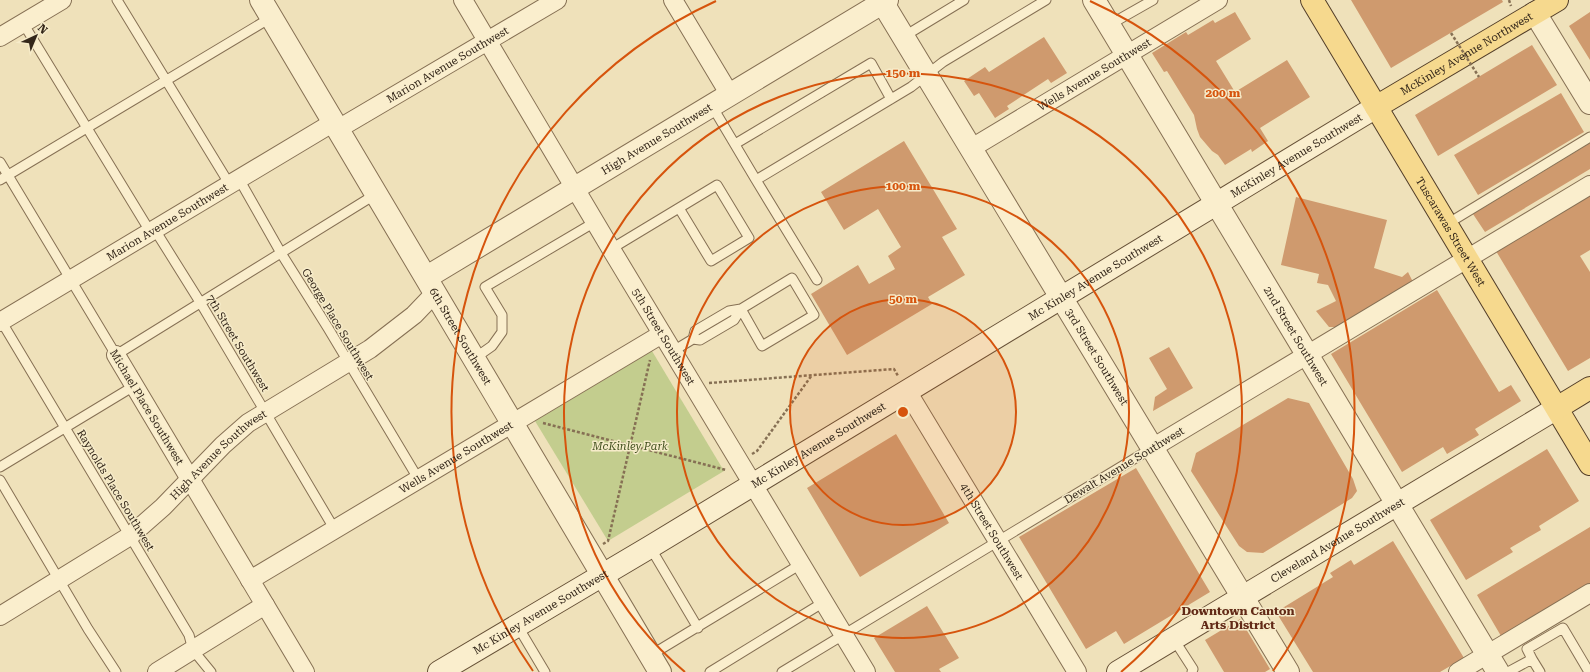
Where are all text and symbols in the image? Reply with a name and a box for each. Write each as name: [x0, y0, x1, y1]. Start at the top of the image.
street label: McKinley Avenue Northwest: [1398, 10, 1535, 98]
north arrow: [16, 16, 56, 56]
text: N: [35, 22, 51, 37]
street label: Marion Avenue Southwest: [384, 24, 511, 106]
street label: Wells Avenue Southwest: [1036, 36, 1154, 114]
text: 150 m: [886, 66, 921, 80]
text: 200 m: [1206, 86, 1241, 100]
street label: High Avenue Southwest: [599, 101, 715, 178]
street label: McKinley Avenue Southwest: [1228, 111, 1365, 201]
street label: Tuscarawas Street West: [1413, 175, 1488, 289]
text: 100 m: [886, 179, 921, 193]
street label: Marion Avenue Southwest: [104, 181, 231, 264]
street label: Mc Kinley Avenue Southwest: [1026, 232, 1165, 323]
street label: George Place Southwest: [299, 266, 376, 382]
street label: 2nd Street Southwest: [1261, 284, 1330, 388]
street label: 6th Street Southwest: [426, 286, 494, 387]
street label: 5th Street Southwest: [629, 286, 698, 388]
text: 50 m: [889, 292, 917, 306]
street label: 7th Street Southwest: [204, 293, 272, 394]
street label: 3rd Street Southwest: [1062, 306, 1131, 408]
street label: Michael Place Southwest: [107, 347, 186, 467]
street label: Mc Kinley Avenue Southwest: [749, 400, 888, 491]
centre of rings: [896, 405, 910, 419]
street label: High Avenue Southwest: [168, 407, 269, 503]
street label: Wells Avenue Southwest: [397, 419, 515, 496]
street label: Dewalt Avenue Southwest: [1062, 424, 1187, 507]
street label: Raynolds Place Southwest: [74, 427, 157, 553]
park label: McKinley Park: [591, 440, 668, 453]
street label: 4th Street Southwest: [957, 481, 1026, 582]
street label: Cleveland Avenue Southwest: [1268, 495, 1407, 586]
street label: Mc Kinley Avenue Southwest: [471, 567, 611, 657]
district label: Downtown Canton Arts District: [1181, 604, 1295, 632]

